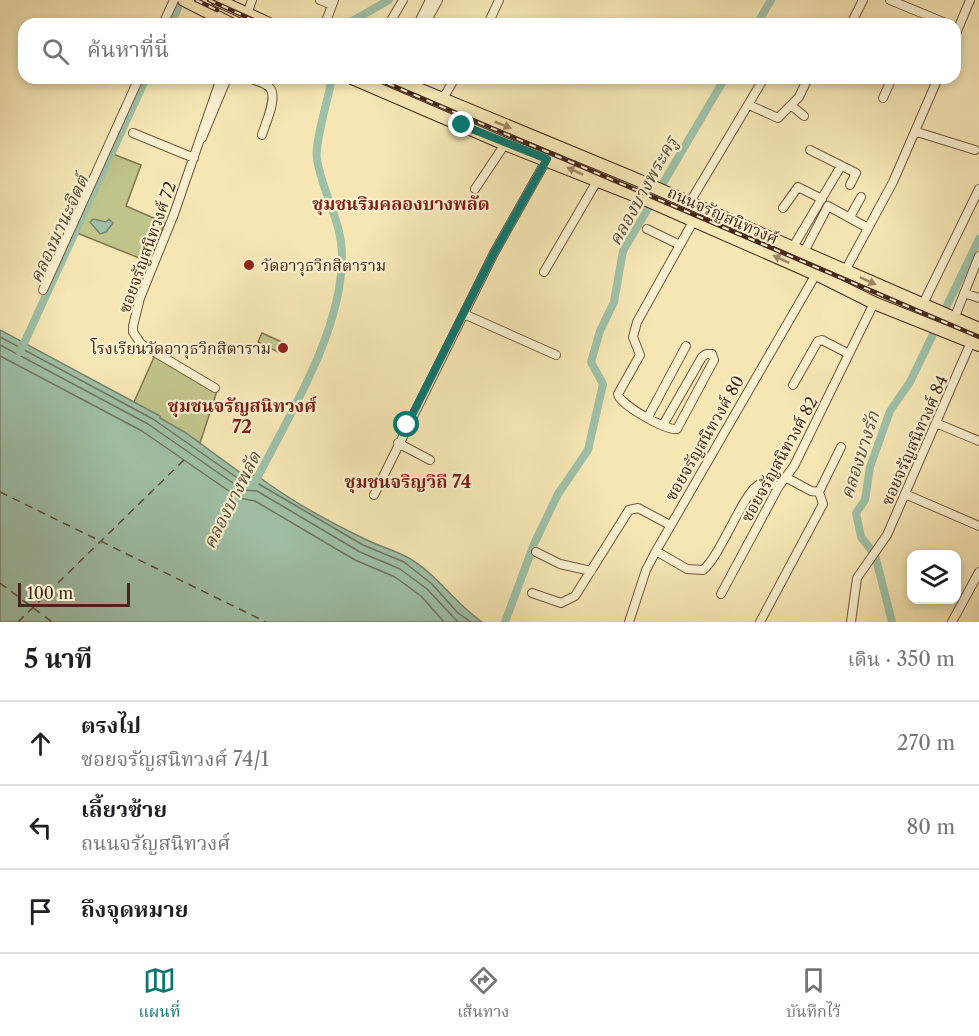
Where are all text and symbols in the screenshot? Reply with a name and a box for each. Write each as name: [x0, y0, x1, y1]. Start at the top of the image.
search box: [18, 18, 961, 84]
icon: search: [39, 35, 72, 68]
text: ค้นหาที่นี่: [87, 36, 169, 63]
route end: [448, 111, 474, 137]
one-way arrow: [495, 120, 513, 130]
water label: คลองบางพระครู: [604, 131, 684, 250]
one-way arrow: [566, 167, 583, 176]
water label: คลองมานะจิตต์: [24, 168, 95, 286]
street label: ซอยจรัญสนิทวงศ์ 72: [114, 179, 180, 315]
street label: ถนนจรัญสนิทวงศ์: [664, 182, 782, 248]
district label: ชุมชนริมคลองบางพลัด: [312, 193, 490, 216]
one-way arrow: [772, 254, 789, 263]
place label: วัดอาวุธวิกสิตาราม: [261, 255, 386, 277]
marker: วัดอาวุธวิกสิตาราม: [242, 258, 256, 272]
one-way arrow: [860, 277, 877, 286]
place label: โรงเรียนวัดอาวุธวิกสิตาราม: [90, 338, 271, 360]
marker: โรงเรียนวัดอาวุธวิกสิตาราม: [276, 341, 290, 355]
street label: ซอยจรัญสนิทวงศ์ 80: [660, 372, 748, 504]
street label: ซอยจรัญสนิทวงศ์ 84: [876, 372, 952, 508]
street label: ซอยจรัญสนิทวงศ์ 82: [736, 393, 822, 525]
district label: ชุมชนจรัญสนิทวงศ์ 72: [168, 395, 317, 438]
water label: คลองบางรัก: [836, 408, 885, 502]
route start: [393, 411, 419, 437]
water label: คลองบางพลัด: [198, 447, 266, 552]
district label: ชุมชนจริญวิถี 74: [345, 471, 471, 494]
map controls: [907, 550, 961, 604]
button: layers: [907, 550, 961, 604]
scale bar: [18, 580, 130, 608]
text: 100 m: [27, 583, 73, 603]
text: 5 นาที: [24, 643, 92, 675]
text: เดิน · 350 m: [847, 647, 955, 671]
text: ตรงไป: [81, 712, 141, 739]
icon: ahead: [24, 727, 57, 760]
text: 270 m: [897, 731, 955, 755]
text: ซอยจรัญสนิทวงศ์ 74/1: [81, 747, 269, 771]
text: เลี้ยวซ้าย: [81, 796, 167, 823]
icon: left: [24, 811, 57, 844]
text: 80 m: [907, 815, 955, 839]
text: ถนนจรัญสนิทวงศ์: [81, 831, 230, 855]
icon: arrive: [24, 895, 57, 928]
text: ถึงจุดหมาย: [81, 896, 188, 923]
tab: แผนที่: [138, 964, 180, 1026]
tab: เส้นทาง: [457, 964, 509, 1026]
tab: บันทึกไว้: [786, 964, 841, 1026]

